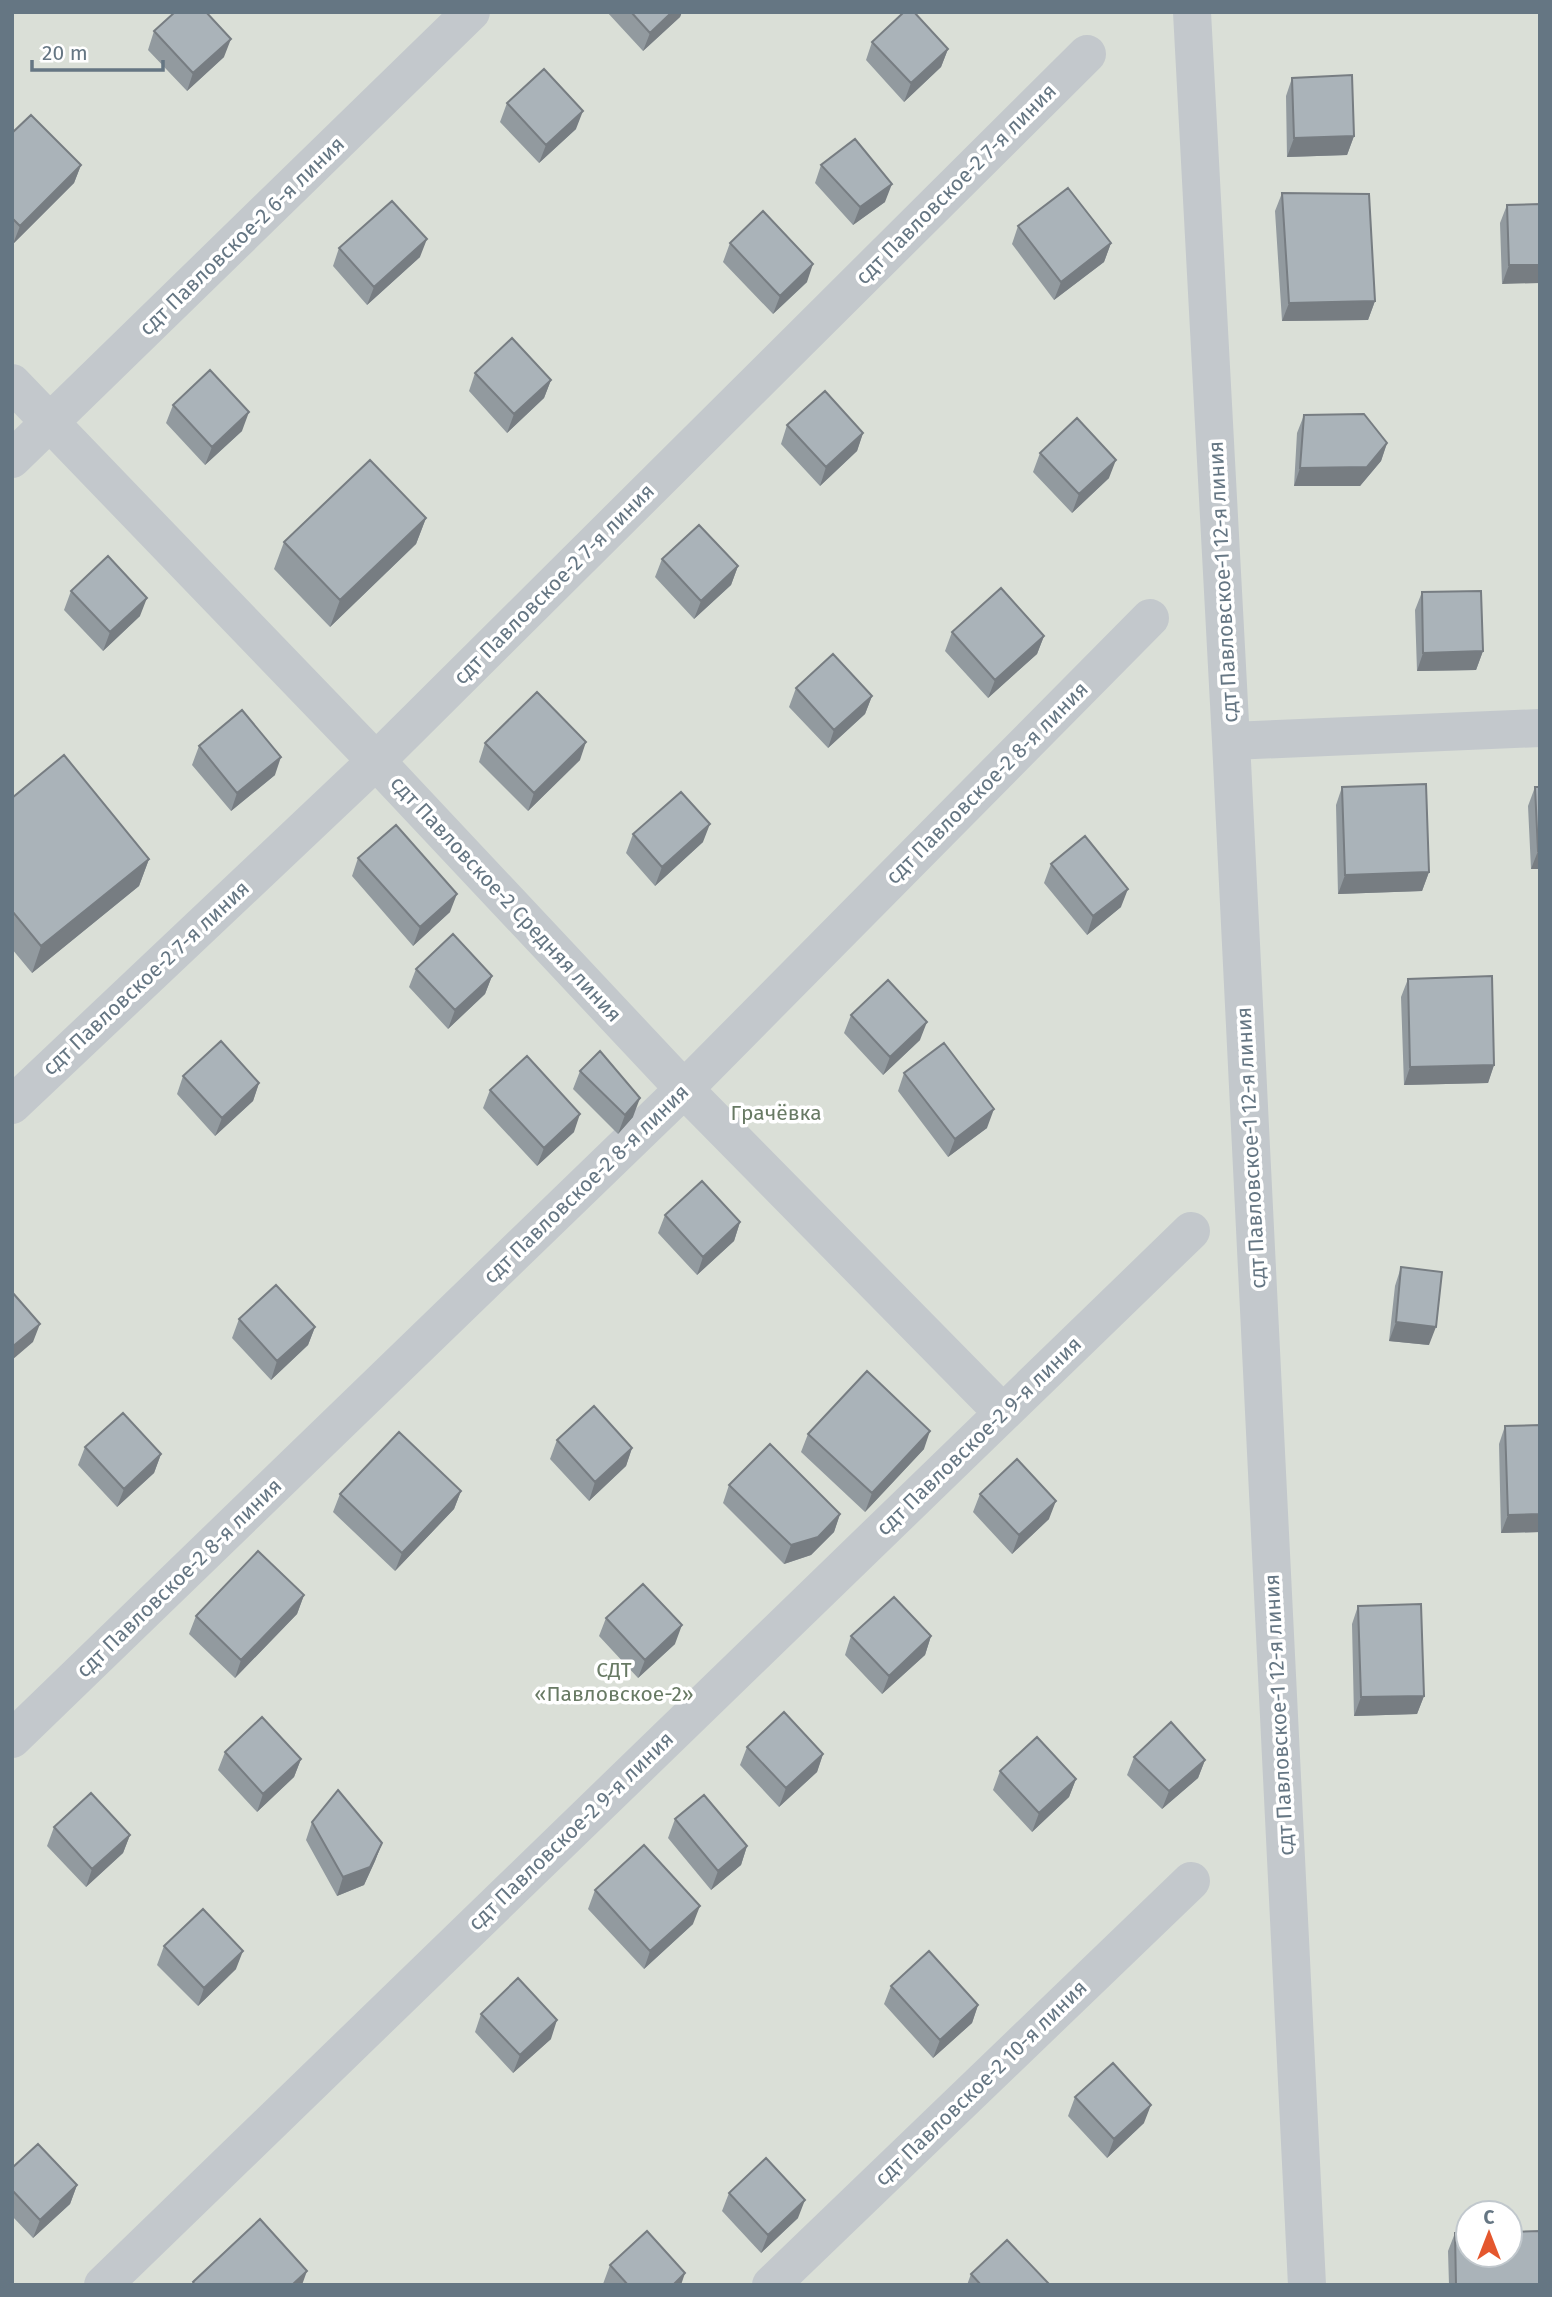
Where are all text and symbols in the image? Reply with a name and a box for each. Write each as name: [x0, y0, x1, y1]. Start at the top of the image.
scale bar: [32, 28, 163, 72]
text: 20 m: [42, 40, 88, 66]
street label: сдт Павловское-2 7-я линия: [850, 78, 1062, 290]
street label: сдт Павловское-2 6-я линия: [134, 131, 350, 341]
street label: сдт Павловское-1 12-я линия: [1203, 440, 1243, 724]
street label: сдт Павловское-2 7-я линия: [448, 478, 660, 690]
street label: сдт Павловское-2 8-я линия: [880, 676, 1094, 890]
street label: сдт Павловское-2 Средняя линия: [385, 770, 627, 1028]
street label: сдт Павловское-2 7-я линия: [37, 875, 255, 1081]
street label: сдт Павловское-1 12-я линия: [1231, 1006, 1271, 1290]
street label: сдт Павловское-2 8-я линия: [478, 1079, 694, 1289]
park label: Грачёвка: [730, 1100, 822, 1126]
street label: сдт Павловское-2 9-я линия: [871, 1331, 1087, 1541]
street label: сдт Павловское-2 8-я линия: [71, 1473, 287, 1683]
street label: сдт Павловское-1 12-я линия: [1259, 1573, 1299, 1857]
park label: СДТ «Павловское-2»: [534, 1657, 694, 1707]
street label: сдт Павловское-2 9-я линия: [463, 1726, 679, 1936]
street label: сдт Павловское-2 10-я линия: [869, 1975, 1093, 2191]
north arrow: [1454, 2199, 1524, 2269]
text: С: [1484, 2206, 1495, 2229]

